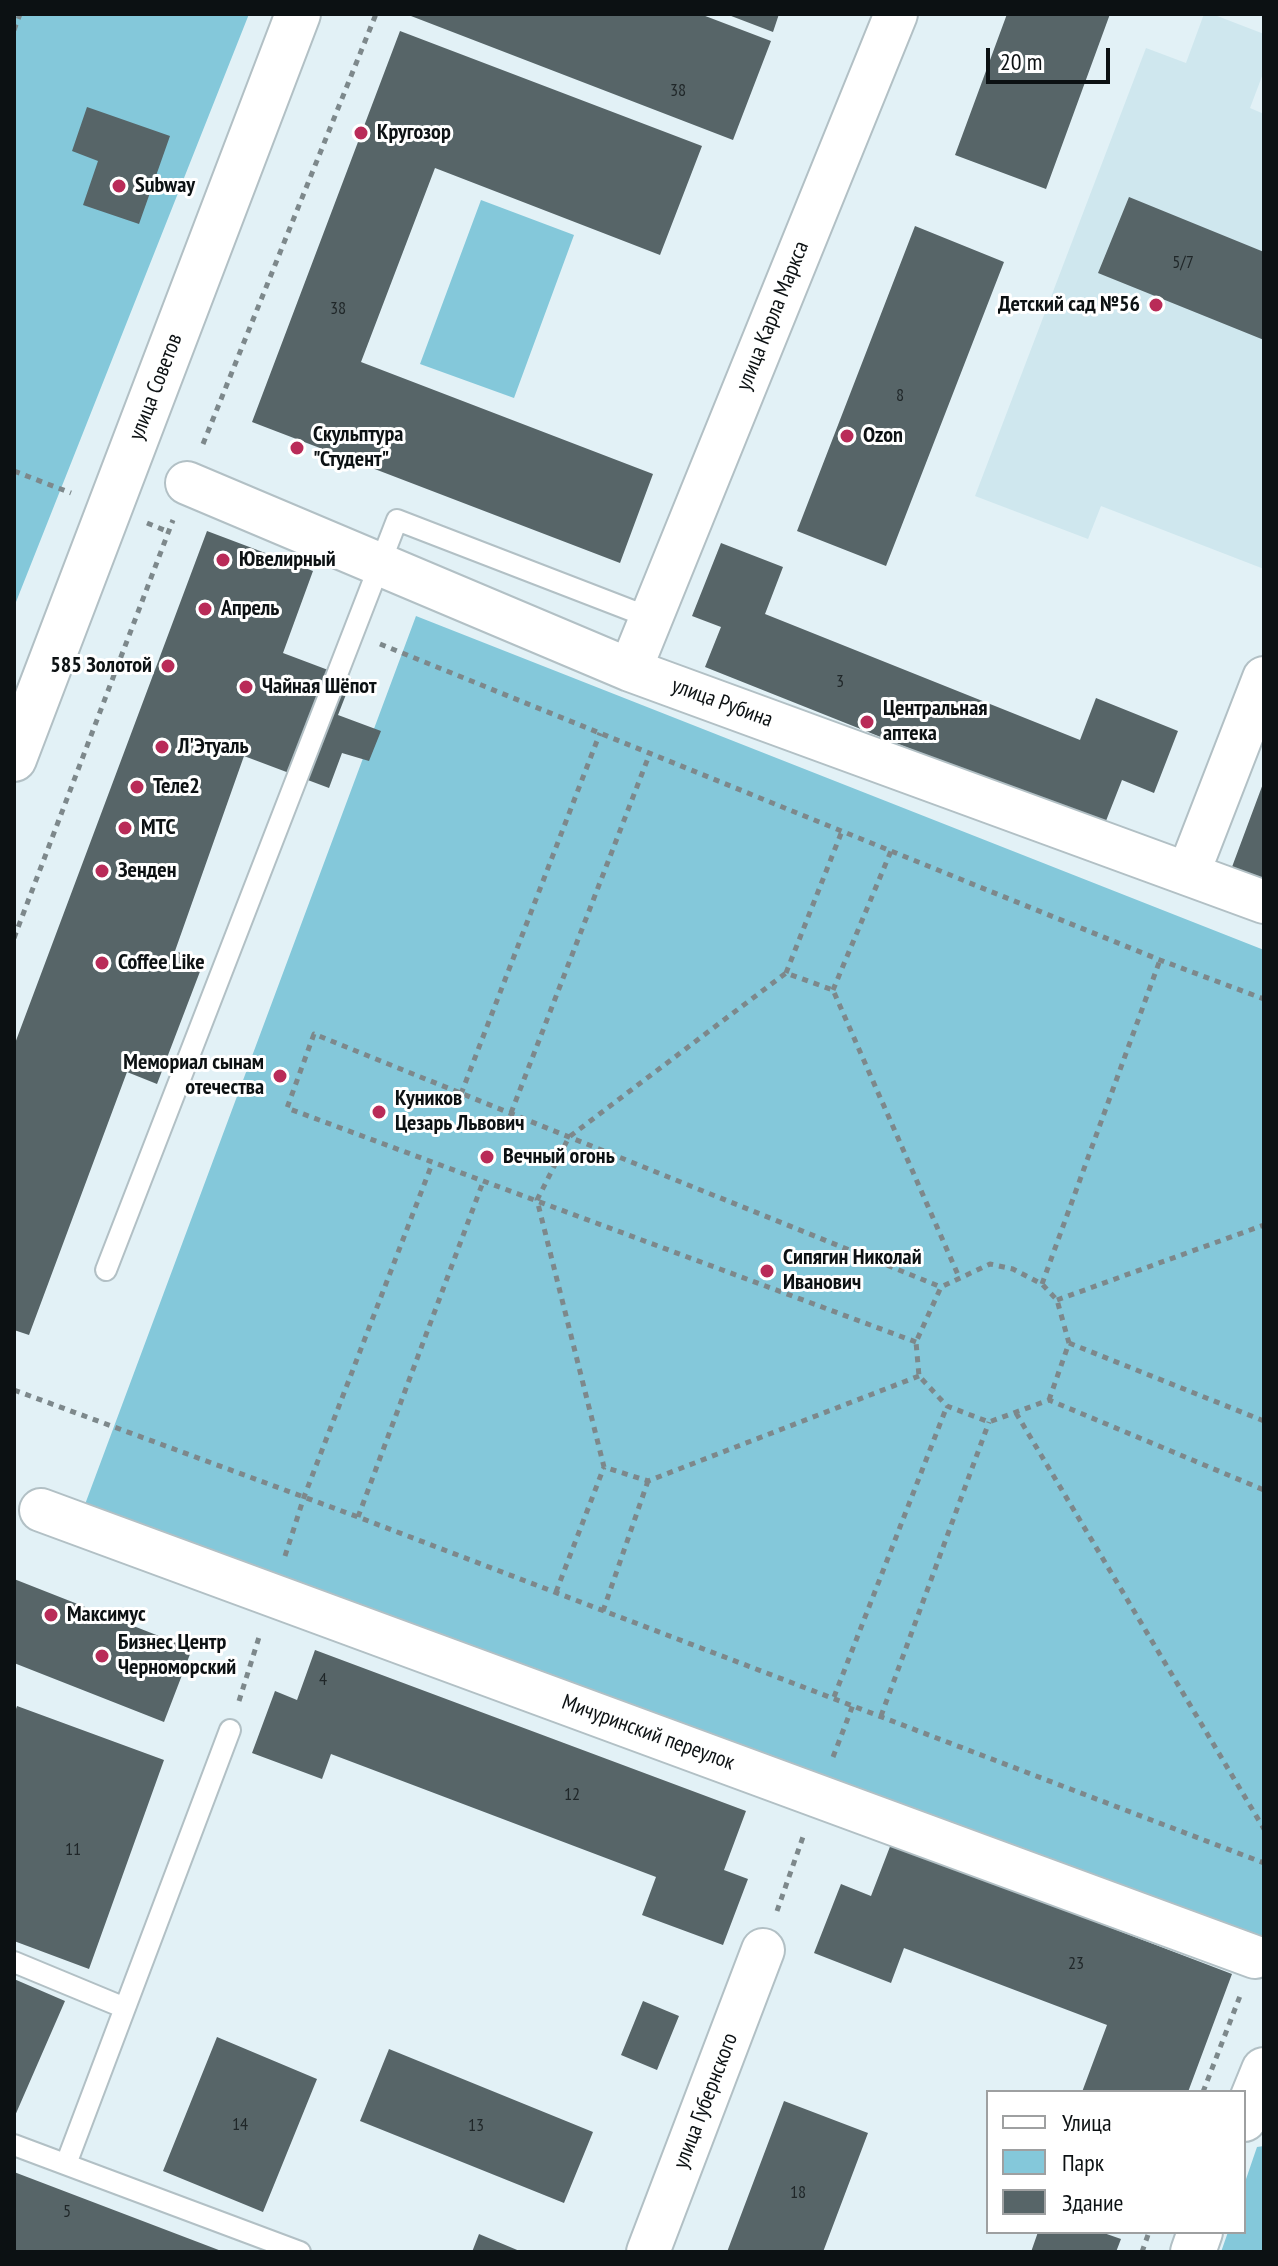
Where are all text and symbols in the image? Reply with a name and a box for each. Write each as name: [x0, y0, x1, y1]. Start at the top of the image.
scale bar: [990, 32, 1114, 82]
text: 20 m: [1000, 46, 1042, 77]
house number: 38: [670, 80, 686, 102]
place label: Кругозор: [377, 120, 451, 146]
marker: Кругозор: [352, 124, 370, 142]
place label: Subway: [135, 173, 195, 199]
marker: Subway: [110, 177, 128, 195]
street label: улица Карла Маркса: [731, 237, 815, 395]
house number: 5/7: [1172, 252, 1194, 274]
place label: Детский сад №56: [998, 292, 1140, 318]
marker: Детский сад №56: [1147, 296, 1165, 314]
house number: 38: [330, 298, 346, 320]
street label: улица Советов: [124, 330, 188, 444]
house number: 8: [896, 385, 904, 407]
place label: Скульптура "Студент": [313, 422, 403, 474]
place label: Ozon: [863, 423, 903, 449]
marker: Ozon: [838, 427, 856, 445]
marker: Скульптура "Студент": [288, 439, 306, 457]
place label: Ювелирный: [239, 547, 336, 573]
marker: Ювелирный: [214, 551, 232, 569]
place label: Апрель: [221, 596, 279, 622]
marker: Апрель: [196, 600, 214, 618]
place label: 585 Золотой: [50, 653, 152, 679]
marker: 585 Золотой: [159, 657, 177, 675]
house number: 3: [836, 671, 844, 693]
street label: улица Рубина: [668, 673, 776, 733]
place label: Чайная Шёпот: [262, 674, 377, 700]
marker: Чайная Шёпот: [237, 678, 255, 696]
place label: Центральная аптека: [883, 696, 987, 748]
marker: Центральная аптека: [858, 713, 876, 731]
place label: Л'Этуаль: [178, 734, 249, 760]
marker: Л'Этуаль: [153, 738, 171, 756]
place label: Теле2: [153, 774, 200, 800]
marker: Теле2: [128, 778, 146, 796]
place label: МТС: [141, 815, 175, 841]
marker: МТС: [116, 819, 134, 837]
place label: Зенден: [118, 858, 176, 884]
marker: Зенден: [93, 862, 111, 880]
place label: Coffee Like: [118, 950, 205, 976]
marker: Coffee Like: [93, 954, 111, 972]
place label: Мемориал сынам отечества: [123, 1050, 264, 1102]
marker: Мемориал сынам отечества: [271, 1067, 289, 1085]
place label: Куников Цезарь Львович: [395, 1086, 524, 1138]
marker: Куников Цезарь Львович: [370, 1103, 388, 1121]
place label: Вечный огонь: [503, 1144, 615, 1170]
marker: Вечный огонь: [478, 1148, 496, 1166]
place label: Сипягин Николай Иванович: [783, 1245, 922, 1296]
marker: Сипягин Николай Иванович: [758, 1262, 776, 1280]
place label: Максимус: [67, 1602, 146, 1628]
marker: Максимус: [42, 1606, 60, 1624]
place label: Бизнес Центр Черноморский: [118, 1630, 236, 1682]
marker: Бизнес Центр Черноморский: [93, 1647, 111, 1665]
house number: 4: [319, 1669, 327, 1691]
street label: Мичуринский переулок: [558, 1690, 738, 1776]
house number: 12: [564, 1784, 580, 1806]
house number: 11: [65, 1839, 81, 1861]
house number: 23: [1068, 1953, 1084, 1975]
street label: улица Губернского: [668, 2029, 744, 2173]
legend: [986, 2090, 1246, 2234]
text: Улица: [1062, 2107, 1112, 2138]
house number: 14: [232, 2114, 248, 2136]
house number: 13: [468, 2115, 484, 2137]
text: Парк: [1062, 2147, 1104, 2178]
house number: 18: [790, 2182, 806, 2204]
text: Здание: [1062, 2187, 1123, 2218]
house number: 5: [63, 2201, 71, 2223]

